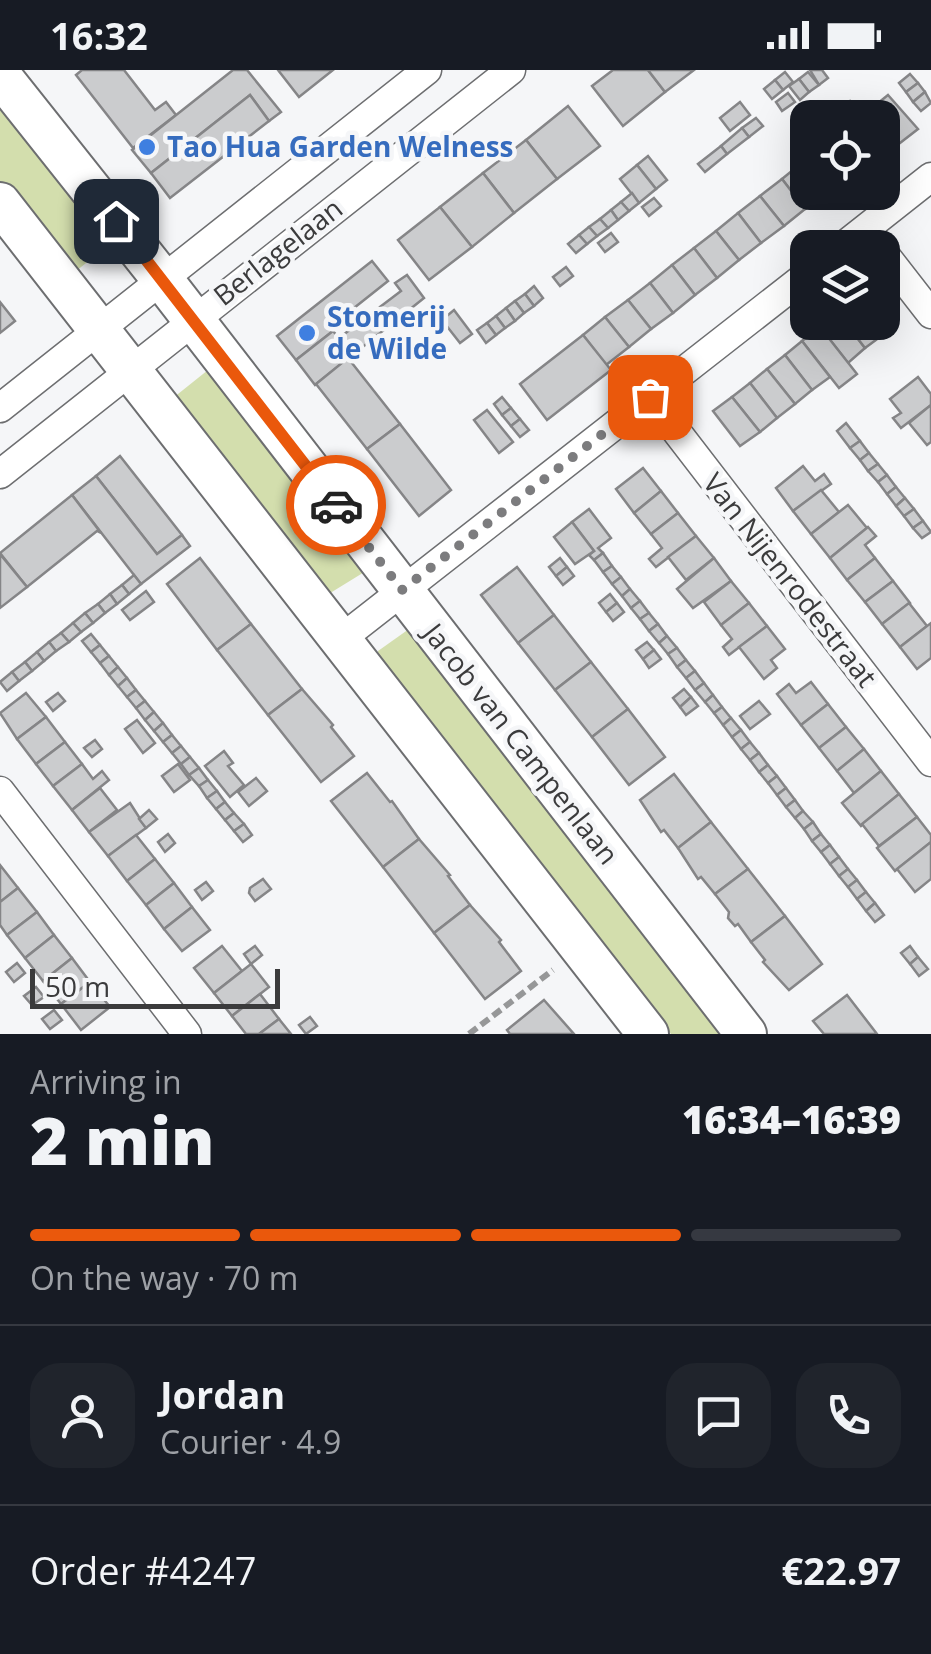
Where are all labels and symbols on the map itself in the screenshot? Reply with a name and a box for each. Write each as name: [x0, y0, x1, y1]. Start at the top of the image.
place label: Tao Hua Garden Welness: [167, 127, 514, 165]
marker: Tao Hua Garden Welness: [136, 136, 158, 158]
pin: [74, 179, 159, 264]
street label: Berlagelaan: [205, 189, 350, 314]
place label: Stomerij de Wilde: [327, 297, 447, 367]
marker: Stomerij de Wilde: [296, 322, 318, 344]
pin: [608, 355, 693, 440]
courier: [286, 455, 386, 555]
street label: Van Nijenrodestraat: [695, 465, 886, 694]
street label: Jacob van Campenlaan: [414, 613, 628, 872]
scale bar: [30, 964, 280, 1008]

